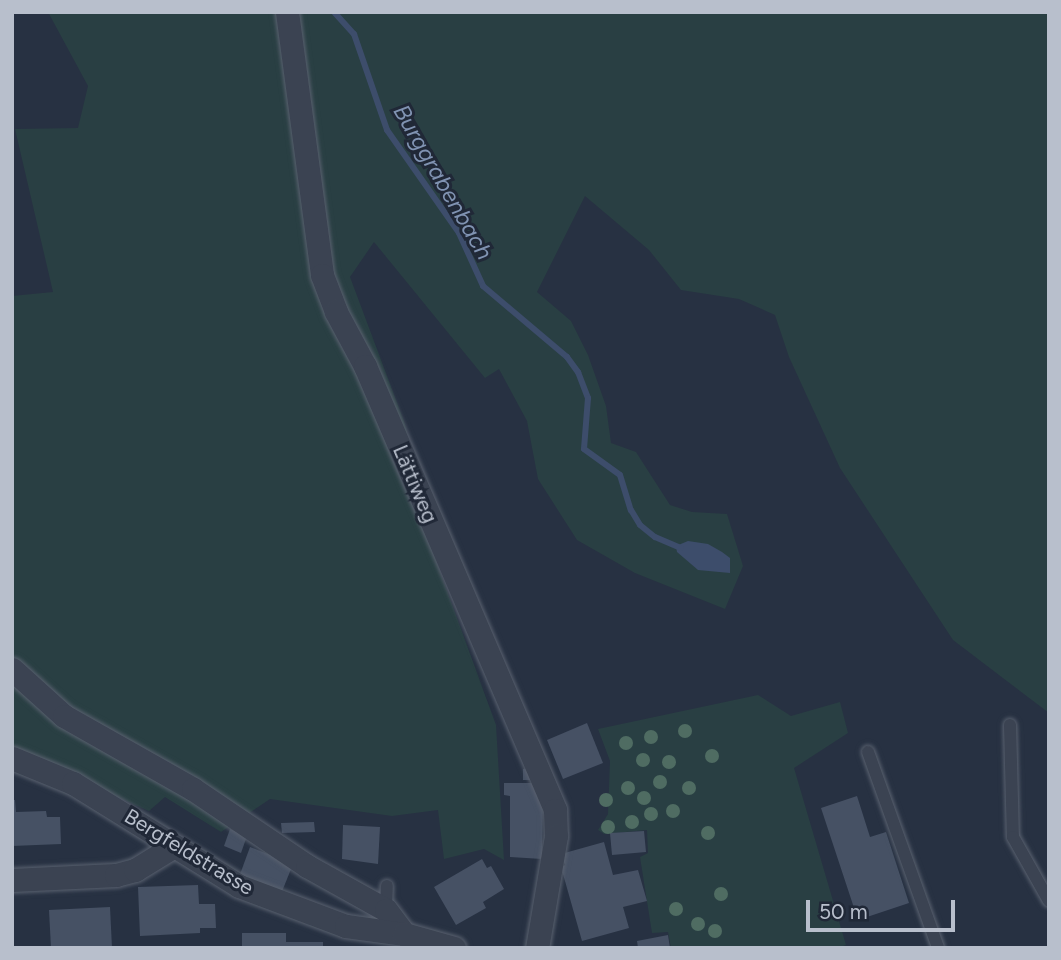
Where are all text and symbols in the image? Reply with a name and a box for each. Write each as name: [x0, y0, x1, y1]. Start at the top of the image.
water label: Burggrabenbach: [387, 100, 499, 264]
street label: Lättiweg: [387, 441, 443, 527]
street label: Bergfeldstrasse: [120, 804, 258, 900]
scale bar: [809, 886, 958, 930]
text: 50 m: [819, 899, 868, 924]

